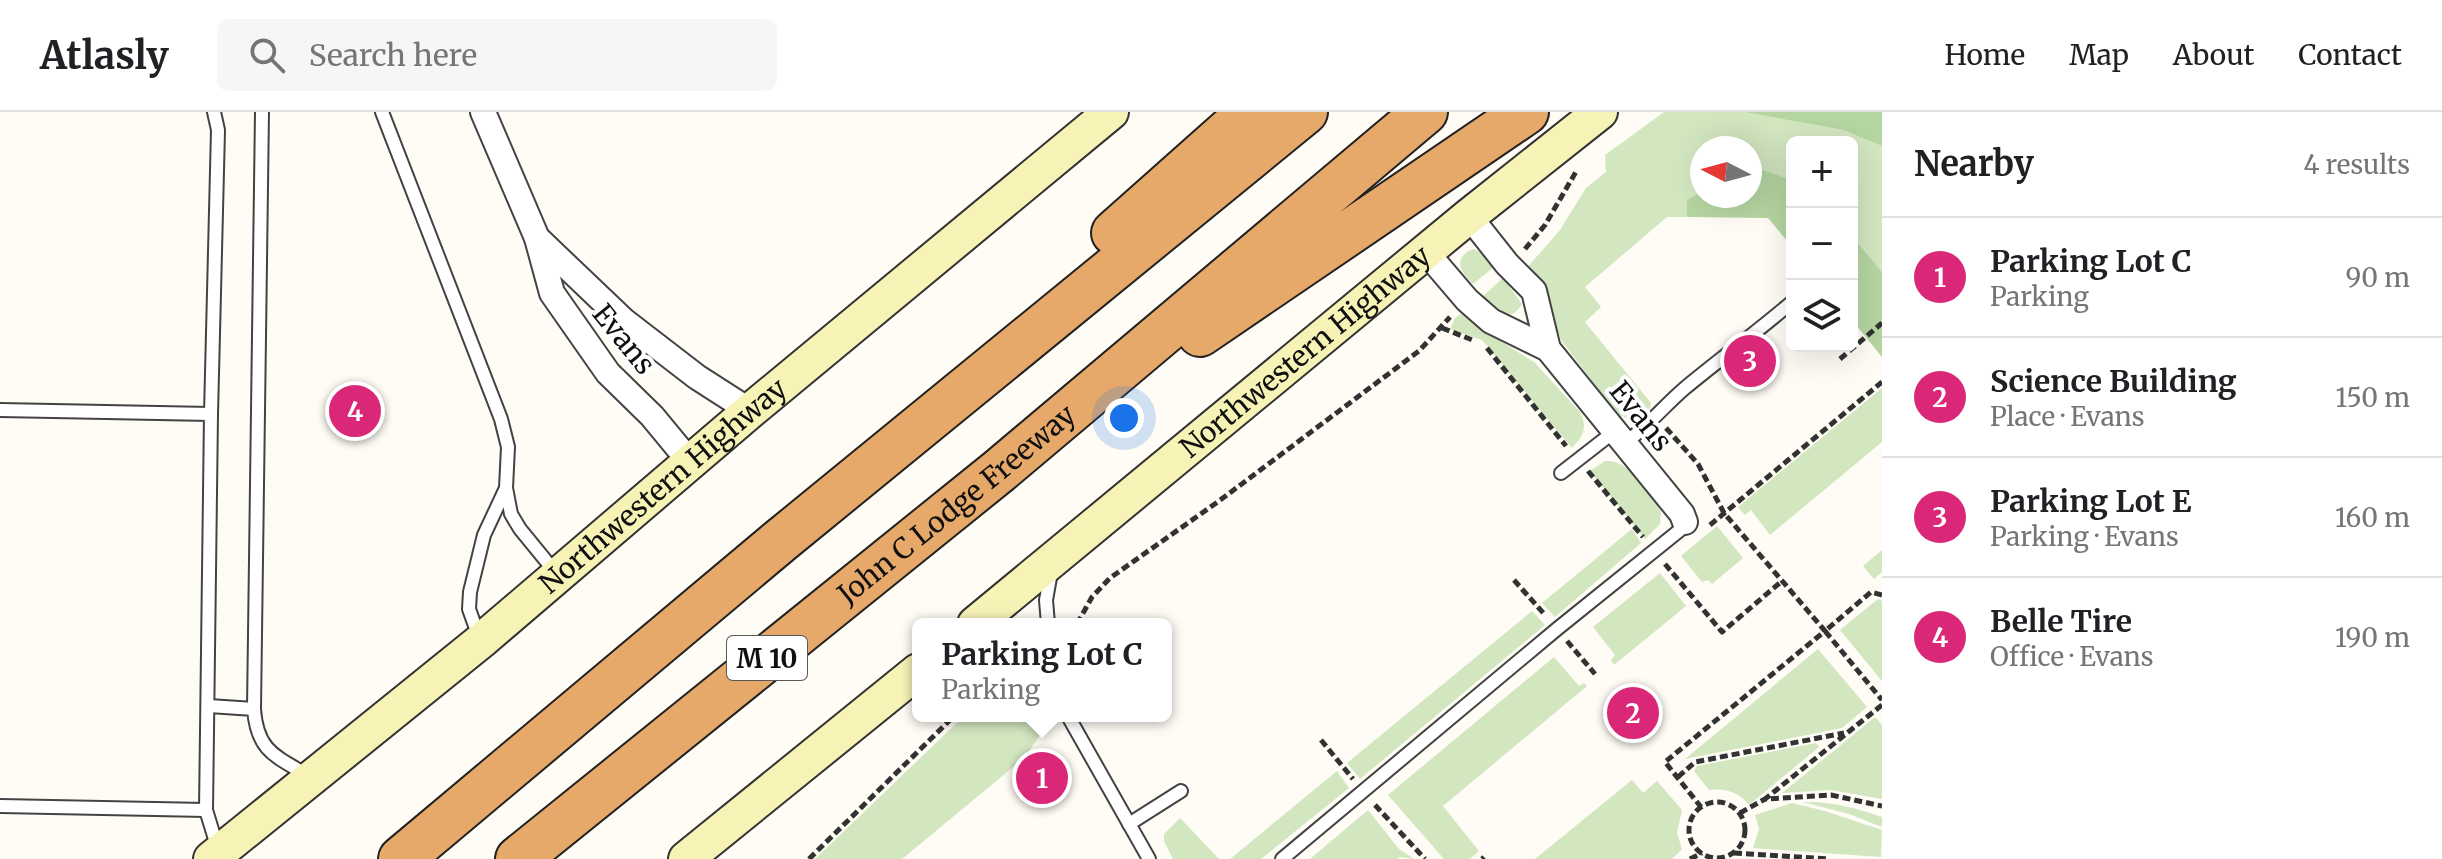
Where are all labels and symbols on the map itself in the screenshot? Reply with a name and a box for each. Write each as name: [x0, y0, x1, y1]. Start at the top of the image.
north arrow: [1690, 136, 1762, 208]
street label: Northwestern Highway: [1172, 237, 1438, 465]
street label: Evans: [585, 297, 663, 381]
pin: 3: [1724, 331, 1776, 391]
street label: Northwestern Highway: [532, 370, 794, 601]
street label: Evans: [1602, 374, 1680, 458]
pin: 4: [329, 381, 381, 441]
street label: John C Lodge Freeway: [830, 396, 1083, 613]
your location: [1104, 398, 1144, 438]
road number: M 10: [727, 636, 807, 680]
pin: 2: [1607, 683, 1659, 743]
pin: 1: [1016, 748, 1068, 808]

